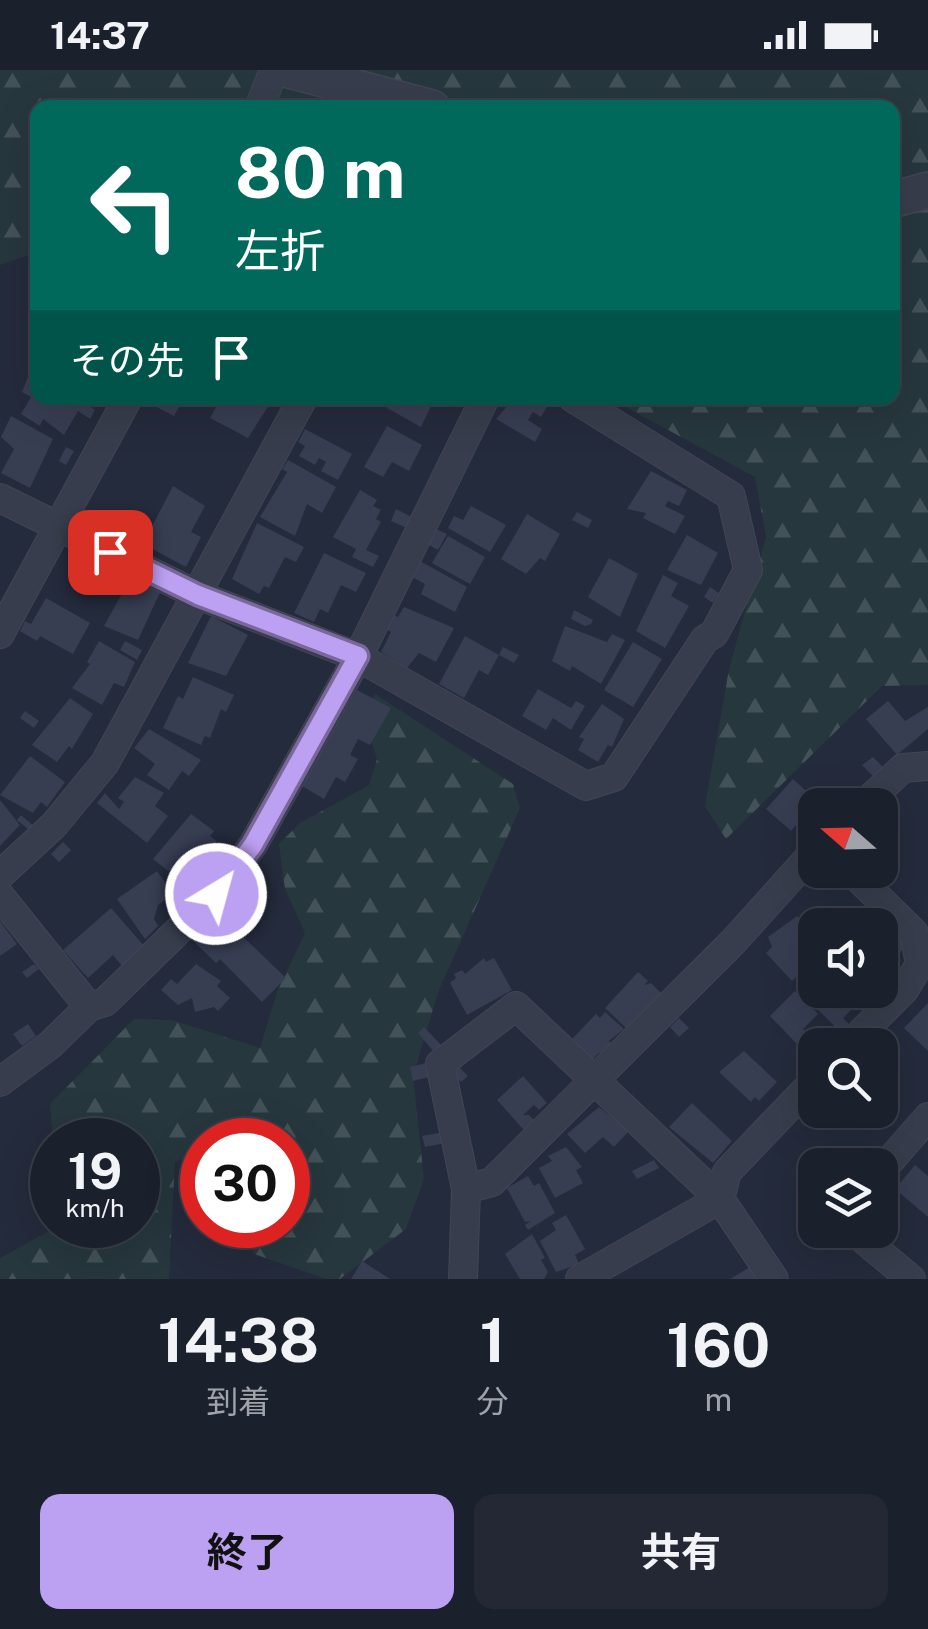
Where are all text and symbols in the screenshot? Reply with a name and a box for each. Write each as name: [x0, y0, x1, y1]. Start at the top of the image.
text: 14:37: [50, 13, 150, 58]
text: 80 m: [235, 131, 405, 214]
icon: left: [70, 140, 200, 270]
text: 左折: [235, 224, 325, 277]
icon: arrive: [204, 330, 259, 385]
text: その先: [70, 338, 184, 383]
pin: [68, 510, 153, 595]
icon: arrive: [83, 525, 138, 580]
north arrow: [798, 788, 898, 888]
map controls: [798, 788, 898, 1248]
position arrow: [164, 842, 268, 946]
button: sound: [798, 908, 898, 1008]
button: search: [798, 1028, 898, 1128]
speed limit sign: 30: [180, 1118, 310, 1248]
text: 19: [68, 1141, 122, 1200]
button: layers: [798, 1148, 898, 1248]
text: km/h: [66, 1193, 124, 1223]
text: 14:38: [158, 1305, 319, 1376]
text: 1: [480, 1305, 506, 1376]
text: 160: [666, 1310, 770, 1381]
text: m: [705, 1381, 732, 1418]
text: 到着: [206, 1383, 270, 1420]
text: 分: [477, 1383, 509, 1420]
button: 終了: [40, 1494, 454, 1609]
button: 共有: [474, 1494, 888, 1609]

